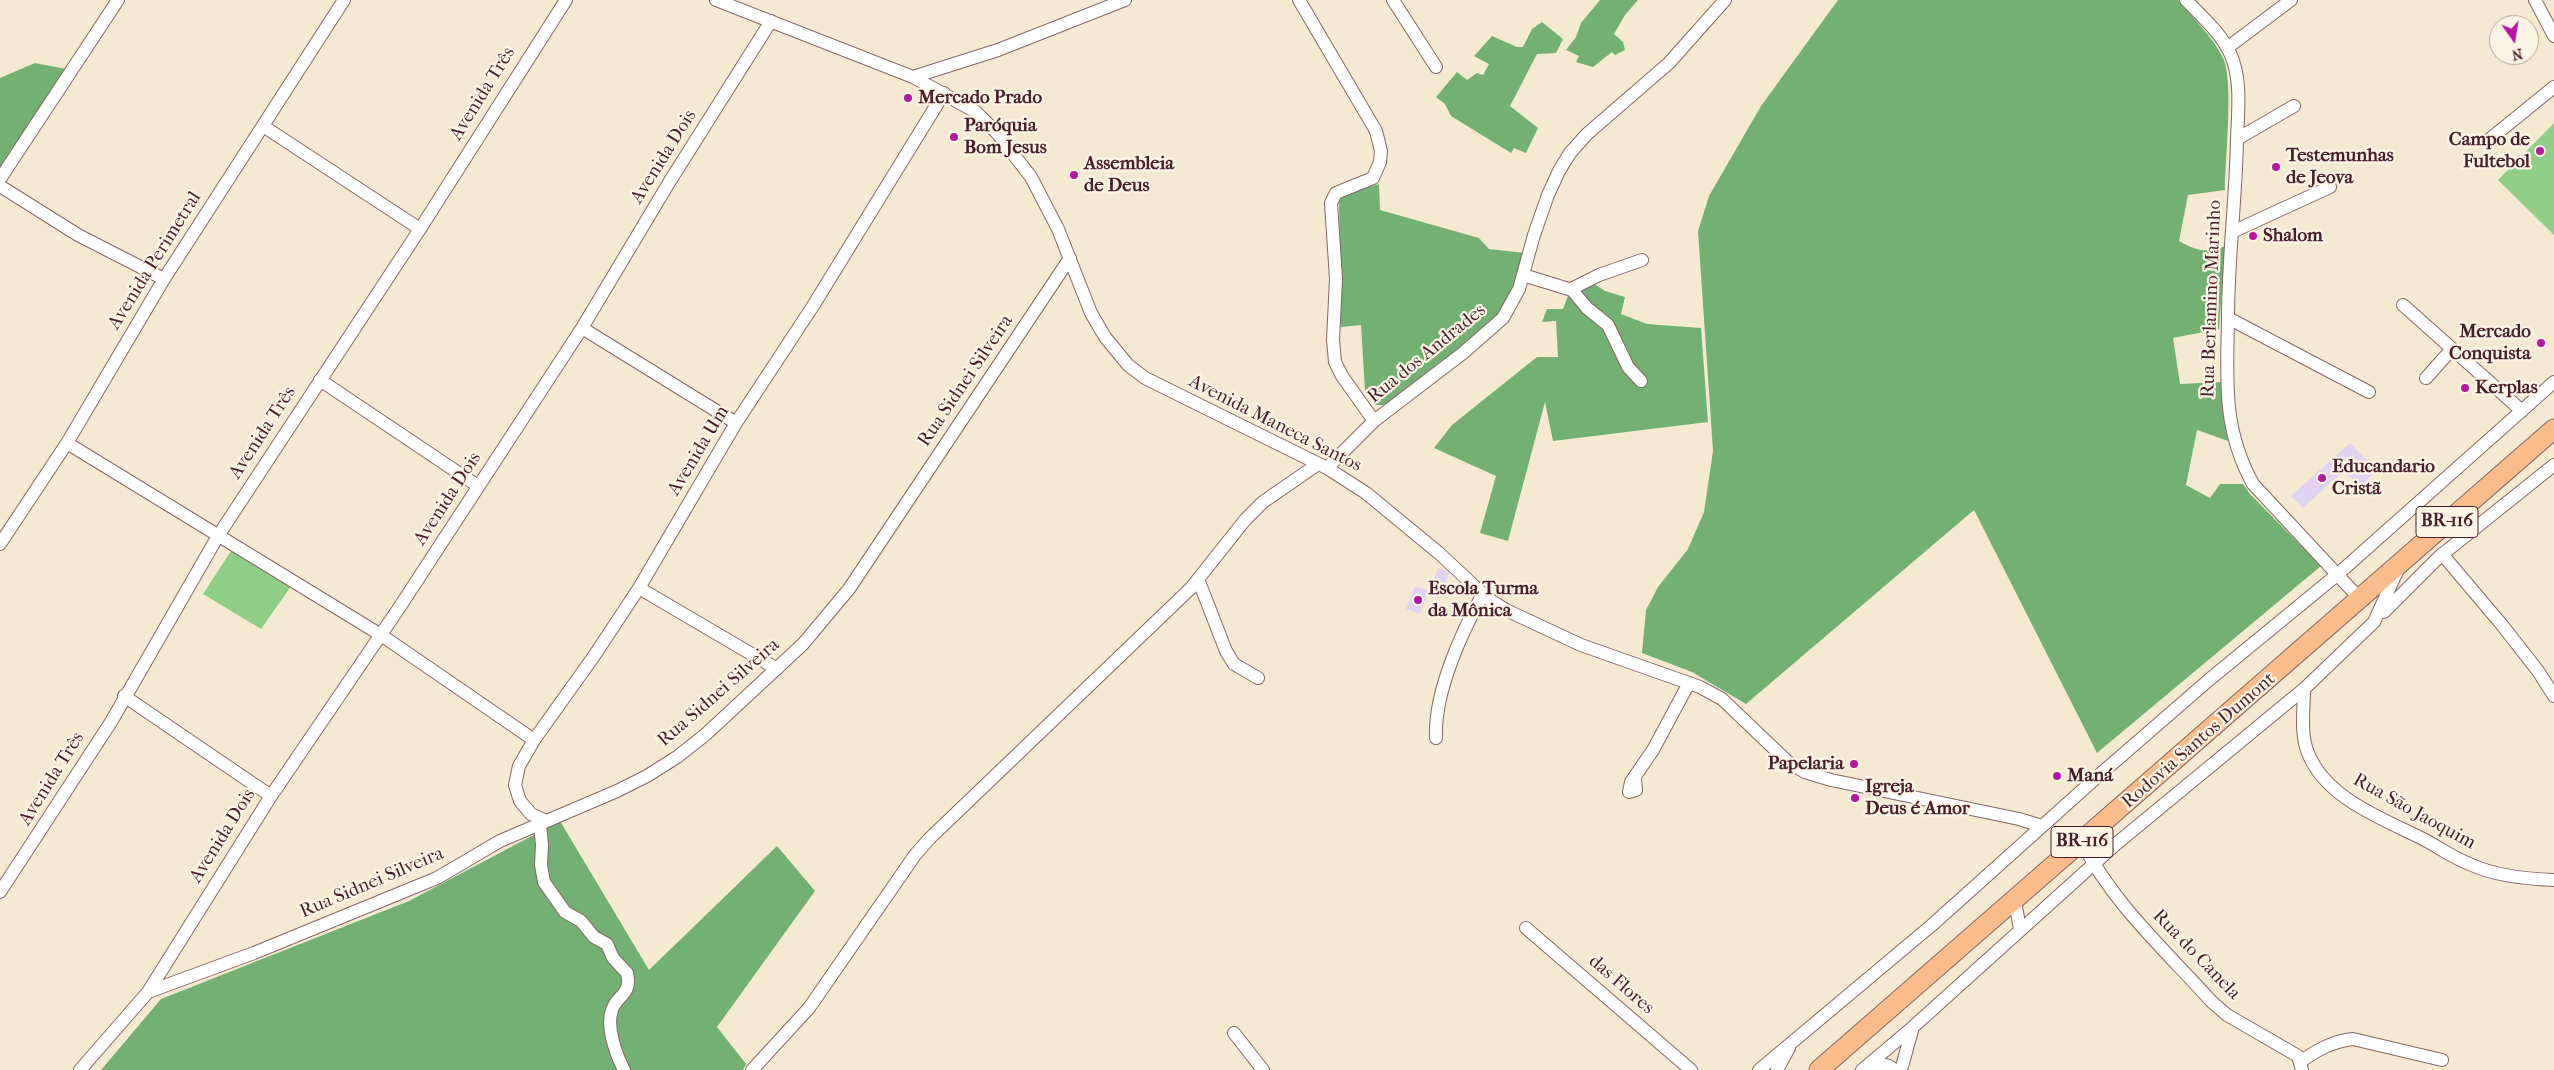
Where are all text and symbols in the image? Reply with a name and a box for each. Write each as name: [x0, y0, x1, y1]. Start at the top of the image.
north arrow: [2489, 15, 2539, 65]
street label: Avenida Três: [445, 43, 521, 145]
text: N: [2510, 45, 2524, 64]
place label: Mercado Prado: [918, 87, 1042, 109]
marker: Mercado Prado: [902, 92, 914, 104]
street label: Avenida Dois: [626, 106, 702, 208]
place label: Paróquia Bom Jesus: [964, 115, 1047, 159]
place label: Campo de Fultebol: [2449, 129, 2530, 173]
marker: Paróquia Bom Jesus: [948, 131, 960, 143]
place label: Testemunhas de Jeova: [2286, 145, 2394, 189]
marker: Campo de Fultebol: [2534, 145, 2546, 157]
place label: Assembleia de Deus: [1084, 153, 1174, 197]
marker: Testemunhas de Jeova: [2270, 161, 2282, 173]
marker: Assembleia de Deus: [1068, 169, 1080, 181]
street label: Avenida Perimetral: [103, 188, 207, 334]
street label: Rua Berlamino Marinho: [2197, 200, 2227, 398]
place label: Shalom: [2263, 225, 2323, 247]
marker: Shalom: [2247, 230, 2259, 242]
street label: Rua dos Andrades: [1363, 299, 1491, 409]
street label: Rua Sidnei Silveira: [913, 311, 1019, 451]
place label: Mercado Conquista: [2449, 321, 2531, 365]
marker: Mercado Conquista: [2535, 337, 2547, 349]
street label: Avenida Maneca Santos: [1185, 371, 1365, 477]
place label: Kerplas: [2475, 377, 2538, 399]
street label: Avenida Três: [225, 382, 301, 484]
marker: Kerplas: [2459, 382, 2471, 394]
street label: Avenida Um: [663, 402, 735, 500]
street label: Avenida Dois: [409, 448, 487, 550]
place label: Educandario Cristã: [2332, 456, 2435, 500]
marker: Educandario Cristã: [2316, 472, 2328, 484]
road number: BR-116: [2416, 507, 2478, 538]
place label: Escola Turma da Mônica: [1428, 578, 1538, 622]
marker: Escola Turma da Mônica: [1412, 594, 1424, 606]
street label: Rua Sidnei Silveira: [653, 634, 785, 752]
street label: Rodovia Santos Dumont: [2118, 668, 2280, 814]
street label: Avenida Três: [14, 728, 90, 830]
place label: Papelaria: [1768, 753, 1844, 775]
marker: Papelaria: [1848, 758, 1860, 770]
place label: Maná: [2067, 765, 2113, 787]
street label: Rua São Jaoquim: [2349, 769, 2479, 855]
marker: Maná: [2051, 770, 2063, 782]
place label: Igreja Deus é Amor: [1865, 776, 1970, 820]
street label: Avenida Dois: [185, 785, 261, 887]
marker: Igreja Deus é Amor: [1849, 792, 1861, 804]
road number: BR-116: [2051, 826, 2113, 858]
street label: Rua Sidnei Silveira: [297, 842, 447, 924]
street label: Rua do Canela: [2147, 905, 2245, 1005]
street label: das Flores: [1583, 950, 1659, 1020]

